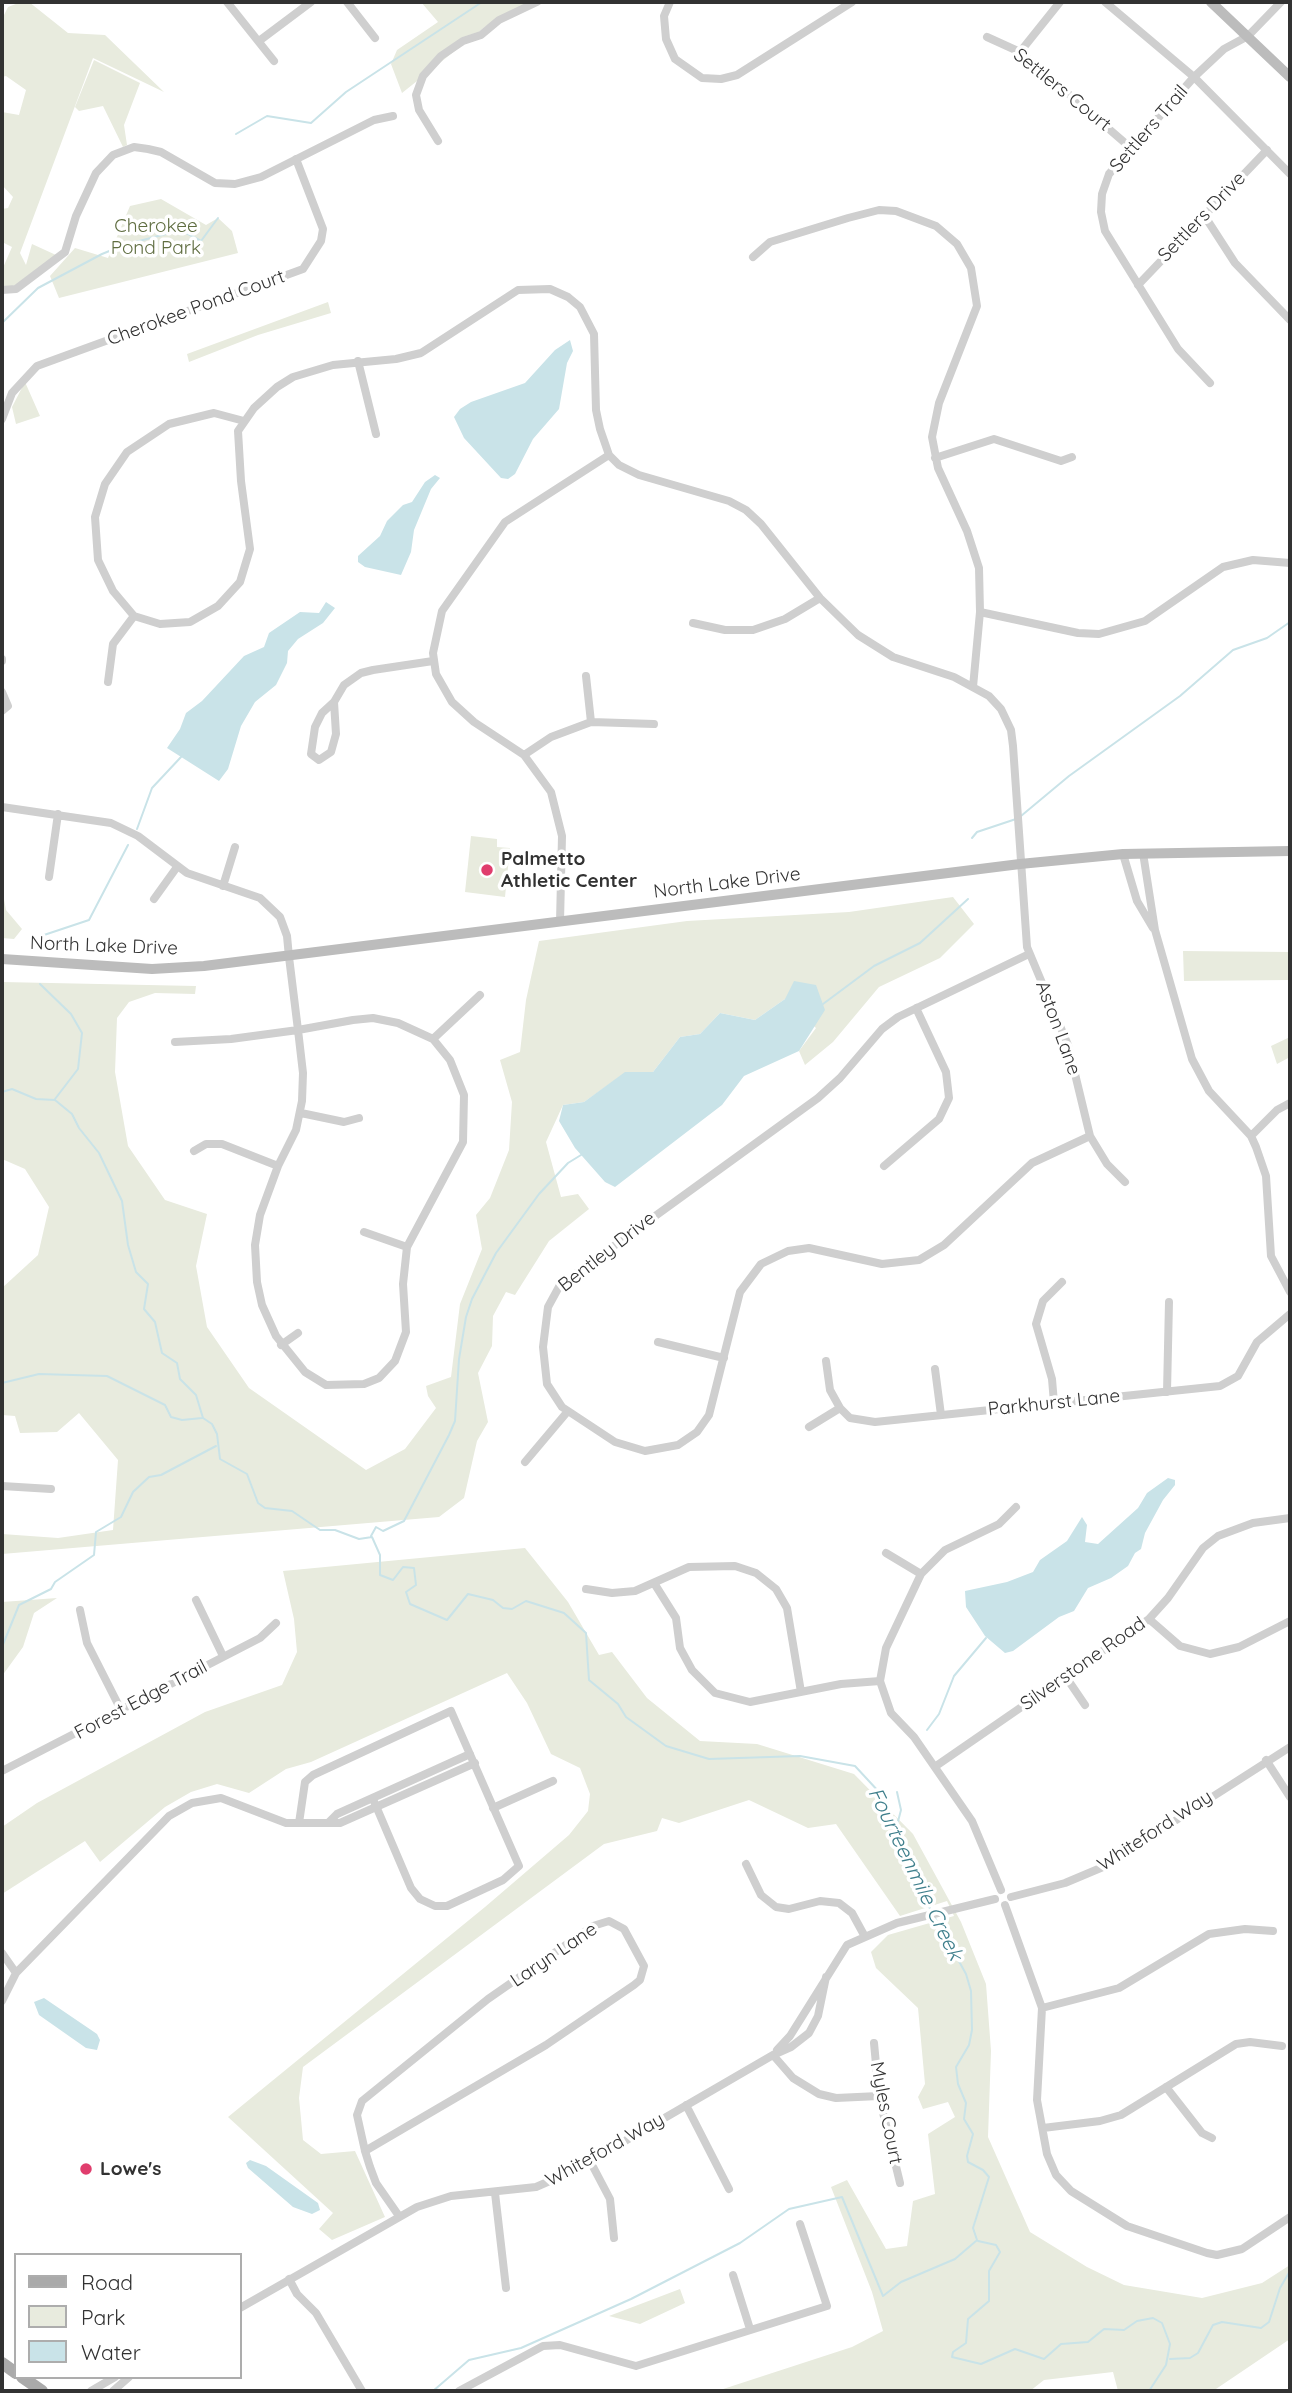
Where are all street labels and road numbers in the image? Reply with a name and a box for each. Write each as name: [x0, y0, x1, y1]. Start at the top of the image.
street label: Settlers Court: [1009, 44, 1115, 136]
street label: Settlers Trail: [1105, 81, 1193, 177]
street label: Settlers Drive: [1153, 167, 1251, 267]
street label: Cherokee Pond Court: [104, 265, 288, 351]
street label: North Lake Drive: [652, 863, 802, 903]
street label: North Lake Drive: [30, 932, 178, 960]
street label: Aston Lane: [1030, 978, 1086, 1078]
street label: Bentley Drive: [554, 1207, 660, 1297]
street label: Parkhurst Lane: [987, 1385, 1121, 1421]
street label: Silverstone Road: [1016, 1612, 1150, 1716]
street label: Forest Edge Trail: [71, 1655, 211, 1745]
street label: Whiteford Way: [1093, 1785, 1217, 1877]
street label: Laryn Lane: [506, 1918, 602, 1992]
street label: Myles Court: [865, 2060, 907, 2166]
street label: Whiteford Way: [542, 2108, 668, 2192]

